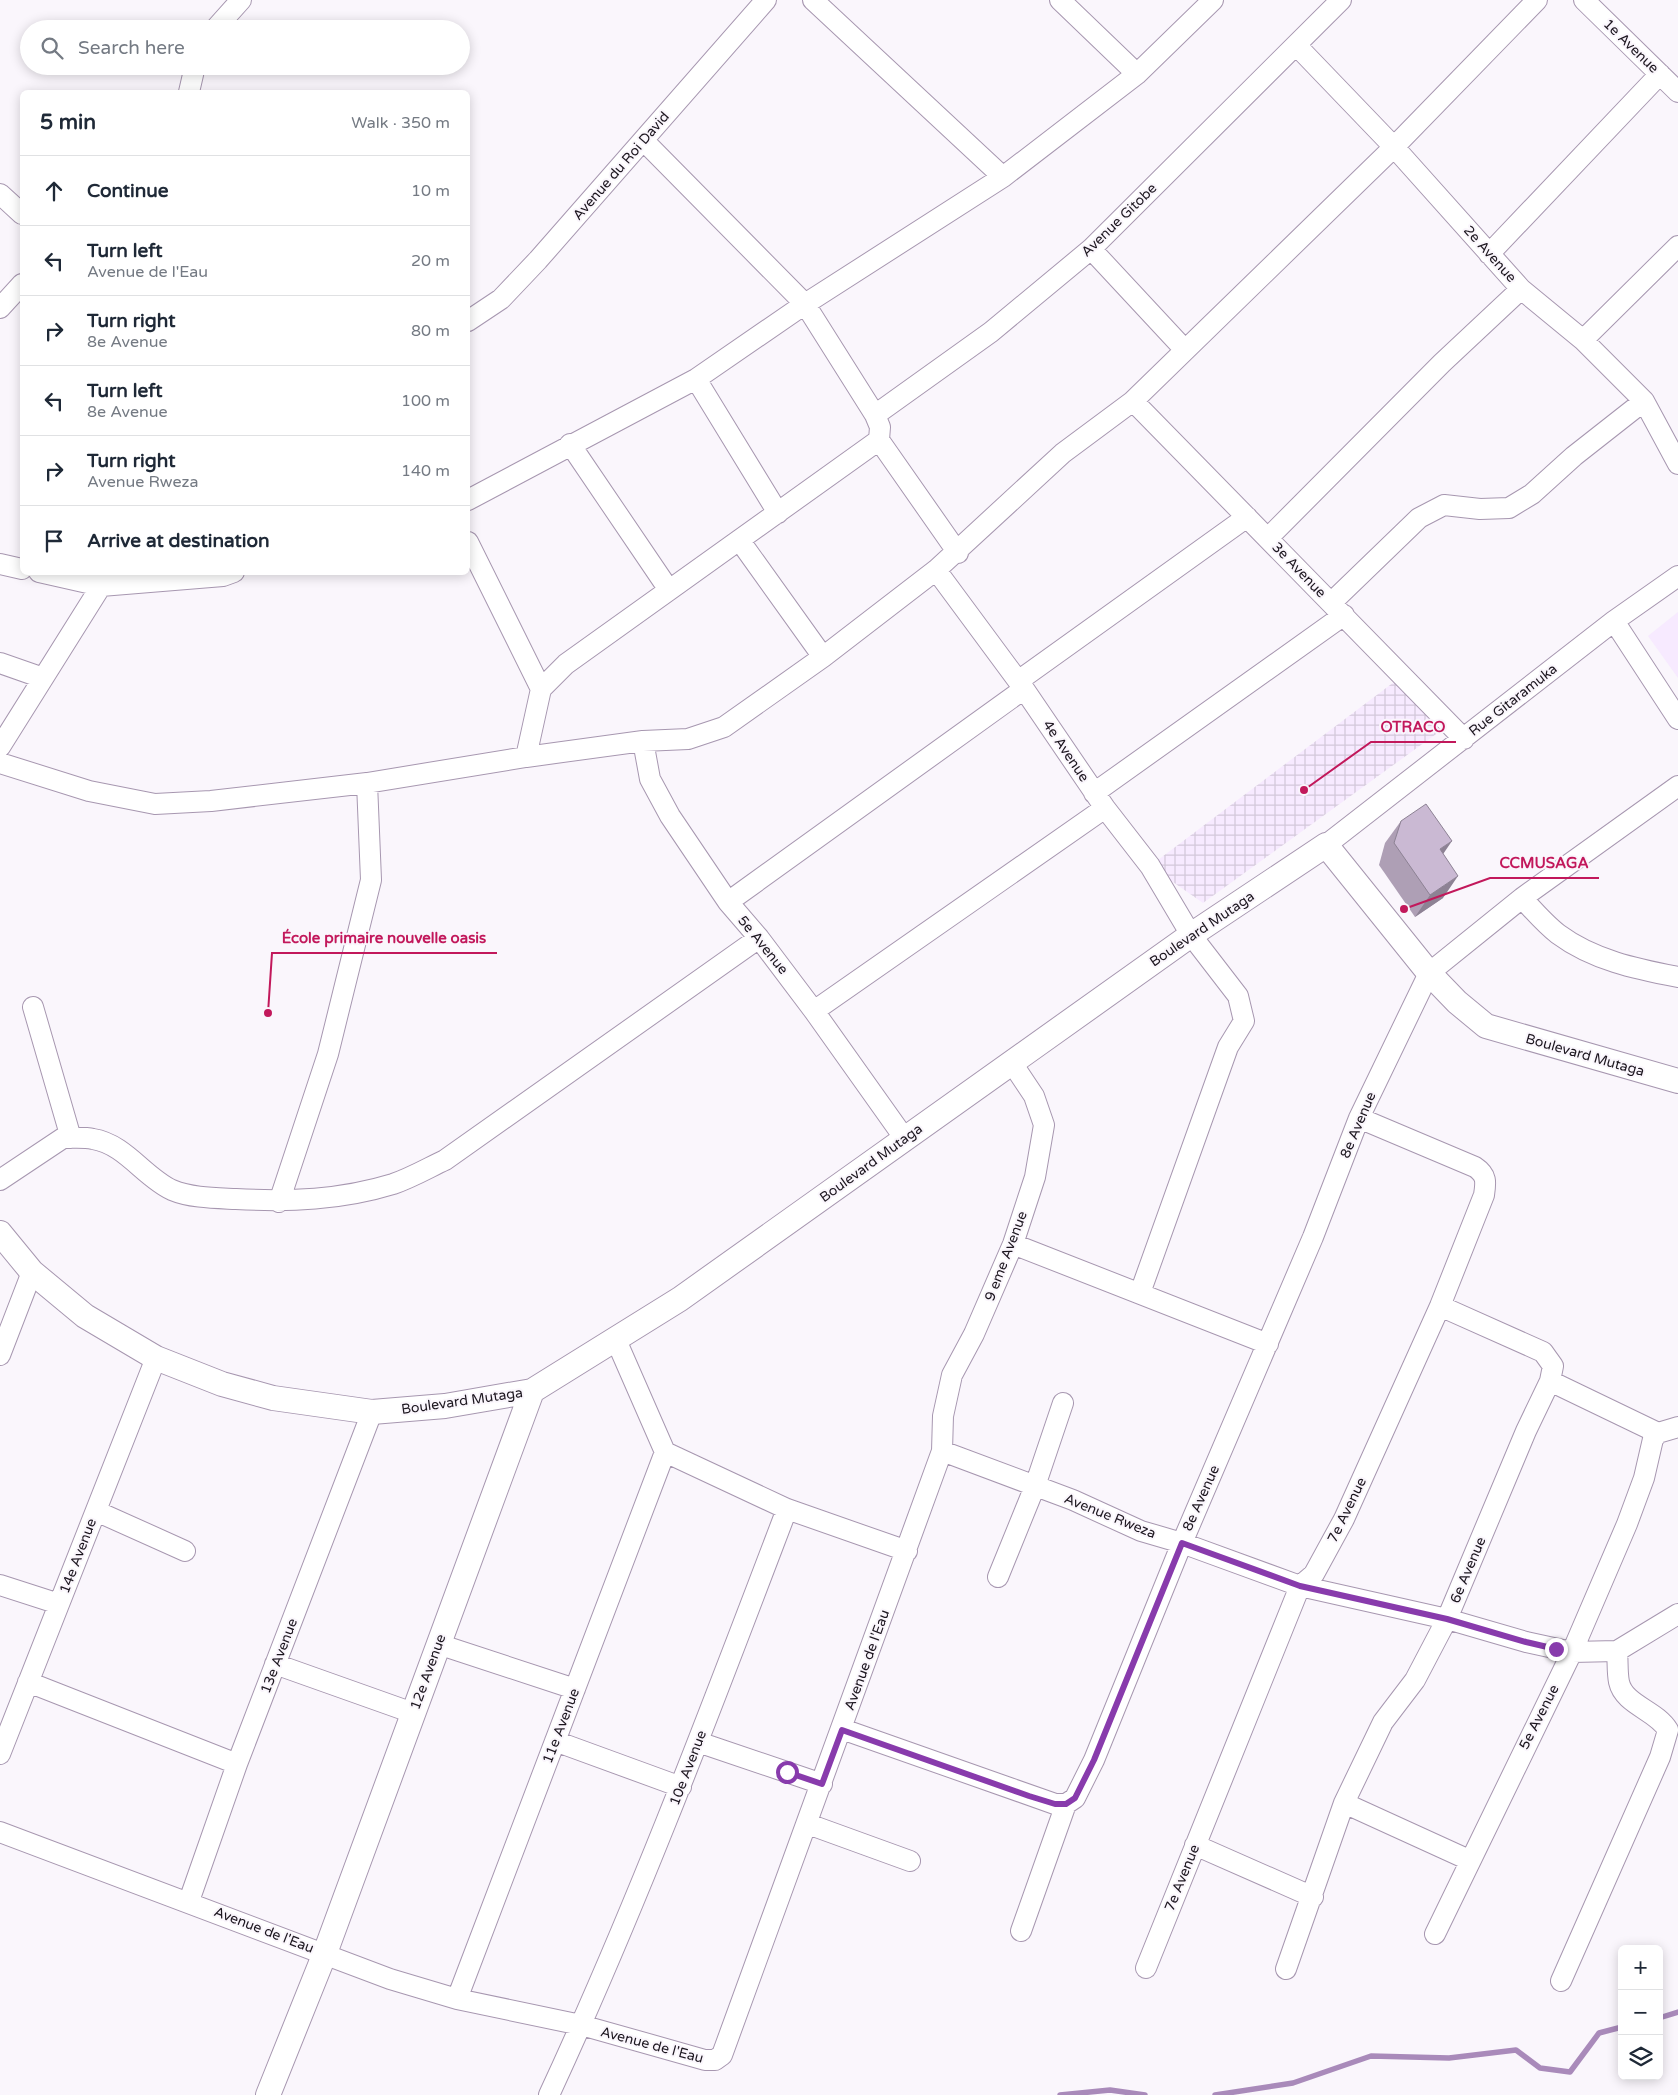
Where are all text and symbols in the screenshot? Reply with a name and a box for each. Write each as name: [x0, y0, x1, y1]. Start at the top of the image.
street label: 1e Avenue: [1600, 15, 1662, 77]
search box: [20, 20, 470, 75]
icon: search: [38, 34, 66, 62]
text: Search here: [78, 37, 185, 59]
street label: Avenue du Roi David: [569, 108, 673, 224]
text: 5 min: [40, 110, 96, 135]
text: Walk · 350 m: [351, 113, 450, 133]
icon: ahead: [40, 177, 68, 205]
text: Continue: [87, 180, 169, 202]
street label: Avenue Gitobe: [1078, 180, 1160, 260]
text: 10 m: [411, 181, 450, 201]
street label: 2e Avenue: [1460, 222, 1520, 286]
text: Turn left: [87, 240, 163, 262]
icon: left: [40, 247, 68, 275]
text: 20 m: [411, 251, 450, 271]
text: Avenue de l'Eau: [87, 262, 208, 282]
text: Turn right: [87, 310, 175, 332]
icon: right: [40, 317, 68, 345]
text: 80 m: [411, 321, 450, 341]
text: 8e Avenue: [87, 332, 168, 352]
text: Turn left: [87, 380, 163, 402]
icon: left: [40, 387, 68, 415]
text: 100 m: [401, 391, 450, 411]
text: 8e Avenue: [87, 402, 168, 422]
text: Turn right: [87, 450, 175, 472]
icon: right: [40, 457, 68, 485]
text: 140 m: [401, 461, 450, 481]
text: Avenue Rweza: [87, 472, 198, 492]
icon: arrive: [40, 527, 68, 555]
text: Arrive at destination: [87, 530, 270, 552]
street label: 3e Avenue: [1268, 539, 1330, 601]
street label: Rue Gitaramuka: [1465, 660, 1561, 740]
callout: OTRACO: [1371, 712, 1456, 742]
street label: 4e Avenue: [1039, 717, 1093, 785]
text: OTRACO: [1381, 718, 1445, 736]
callout: CCMUSAGA: [1490, 848, 1599, 878]
text: CCMUSAGA: [1499, 854, 1589, 872]
street label: Boulevard Mutaga: [1146, 888, 1258, 970]
street label: 5e Avenue: [734, 912, 792, 978]
callout: École primaire nouvelle oasis: [272, 923, 497, 953]
text: École primaire nouvelle oasis: [282, 928, 486, 948]
street label: Boulevard Mutaga: [1524, 1030, 1646, 1080]
street label: 8e Avenue: [1336, 1089, 1380, 1161]
street label: Boulevard Mutaga: [816, 1120, 926, 1206]
street label: 9 eme Avenue: [981, 1209, 1031, 1303]
street label: Boulevard Mutaga: [400, 1384, 524, 1418]
street label: 8e Avenue: [1179, 1462, 1223, 1534]
street label: 7e Avenue: [1324, 1475, 1370, 1545]
street label: Avenue Rweza: [1062, 1490, 1158, 1542]
street label: 14e Avenue: [56, 1516, 100, 1596]
street label: 6e Avenue: [1446, 1534, 1490, 1606]
street label: Avenue de l'Eau: [841, 1607, 893, 1713]
street label: 13e Avenue: [257, 1616, 301, 1696]
street label: 12e Avenue: [406, 1632, 450, 1712]
route end: [1545, 1638, 1568, 1661]
street label: 5e Avenue: [1515, 1682, 1563, 1752]
street label: 11e Avenue: [539, 1686, 583, 1766]
street label: 10e Avenue: [666, 1728, 710, 1808]
route start: [776, 1761, 799, 1784]
street label: 7e Avenue: [1161, 1842, 1203, 1914]
street label: Avenue de l'Eau: [212, 1903, 316, 1957]
map controls: [1618, 1945, 1663, 2080]
button: +: [1618, 1945, 1663, 1990]
button: −: [1618, 1990, 1663, 2035]
street label: Avenue de l'Eau: [599, 2023, 705, 2067]
button: layers: [1618, 2035, 1663, 2080]

